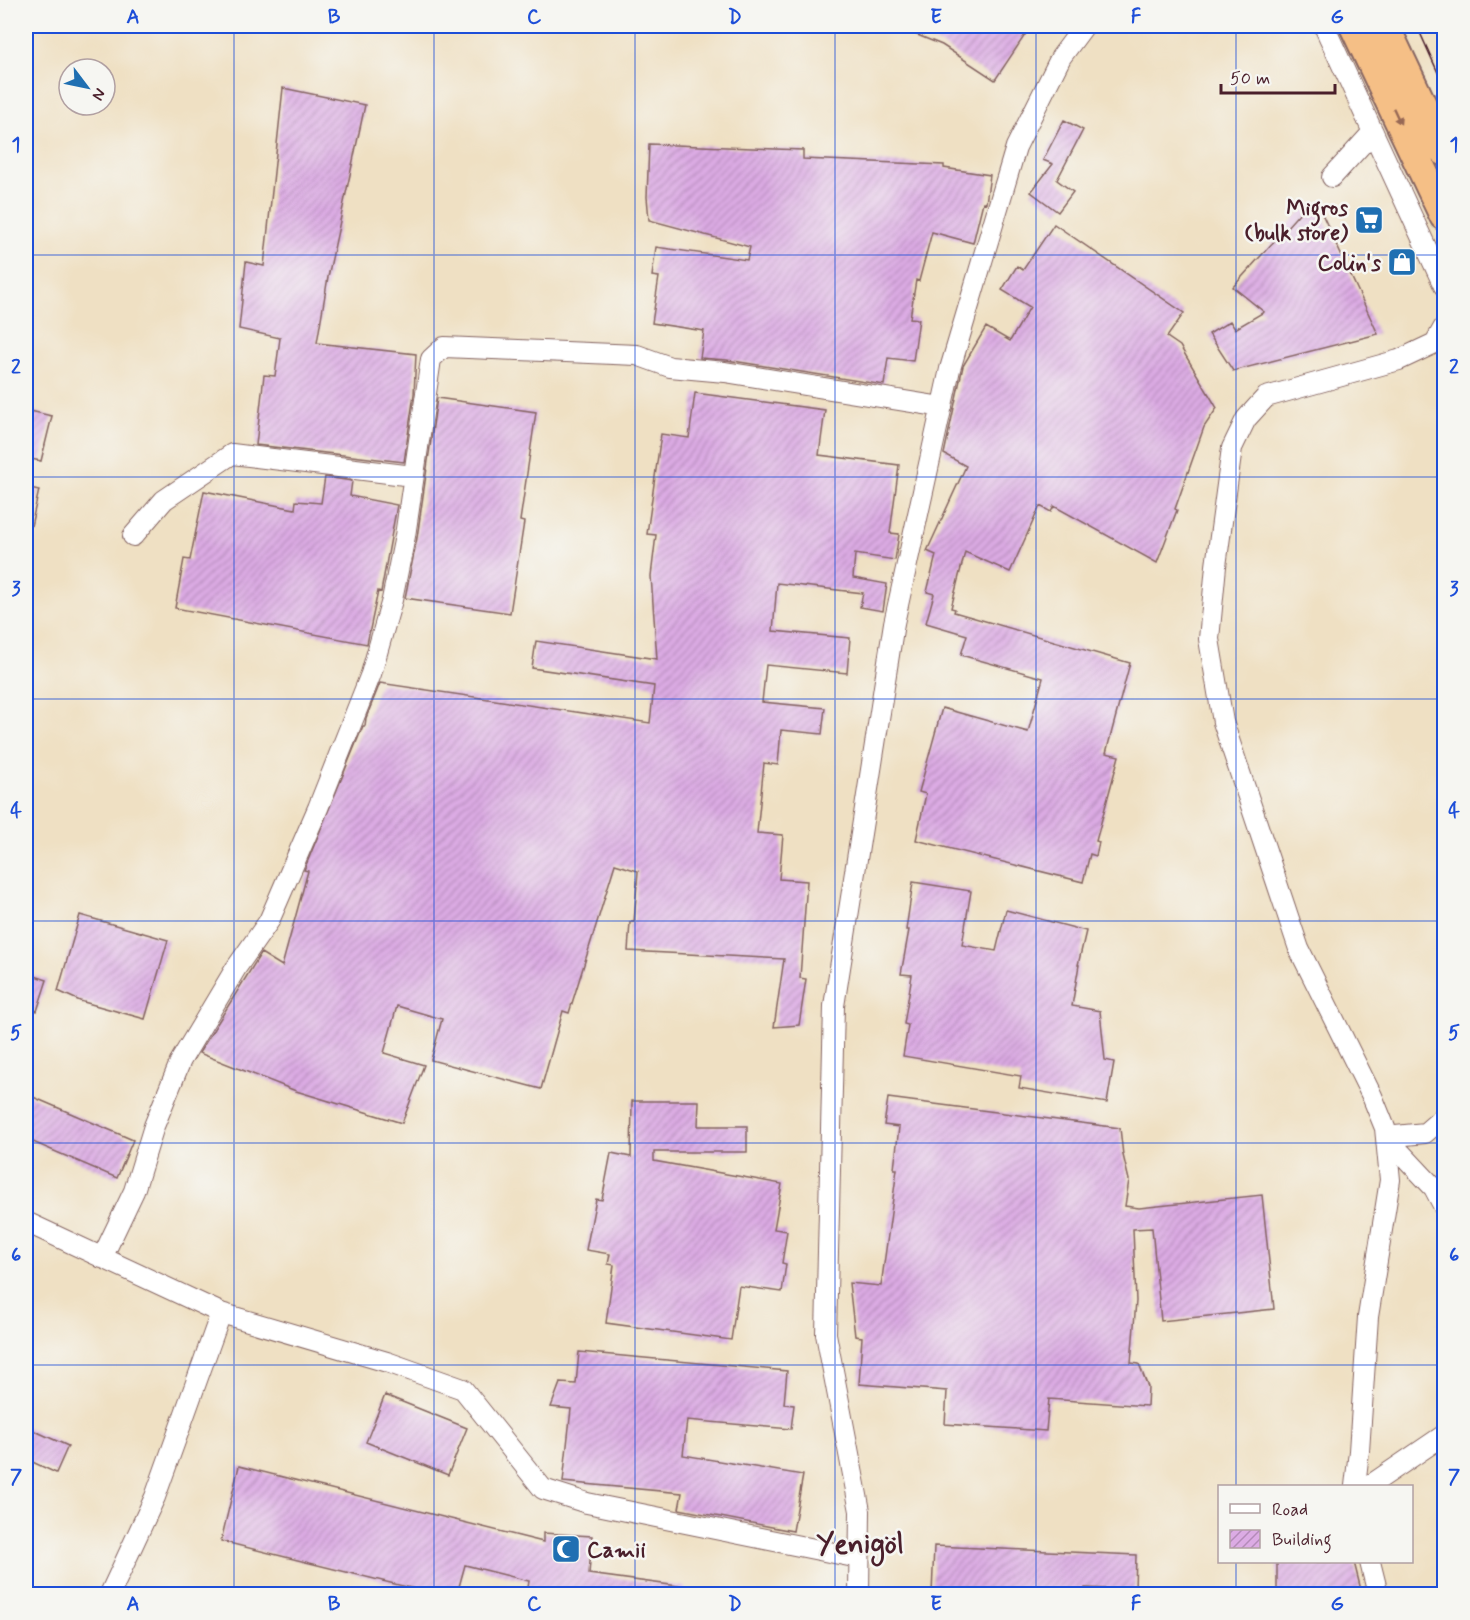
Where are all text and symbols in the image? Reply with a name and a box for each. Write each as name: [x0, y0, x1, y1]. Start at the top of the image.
text: A: [126, 4, 140, 31]
text: B: [328, 4, 341, 31]
text: C: [527, 4, 542, 31]
text: D: [728, 4, 742, 31]
text: E: [930, 4, 942, 31]
text: F: [1131, 4, 1142, 31]
text: G: [1330, 4, 1344, 31]
north arrow: [57, 57, 117, 117]
scale bar: [1221, 57, 1335, 95]
text: 50 m: [1230, 67, 1270, 91]
text: N: [87, 84, 110, 104]
one-way arrow: [1392, 108, 1401, 125]
text: 1: [12, 132, 20, 159]
text: 1: [1450, 132, 1458, 159]
place label: Migros (bulk store): [1245, 195, 1348, 248]
supermarket icon: Migros (bulk store): [1353, 204, 1385, 236]
shop icon: Colin's: [1386, 246, 1418, 278]
place label: Colin's: [1318, 250, 1381, 278]
text: 2: [11, 354, 21, 381]
text: 2: [1449, 354, 1459, 381]
text: 3: [11, 576, 21, 603]
text: 3: [1449, 576, 1459, 603]
text: 4: [10, 798, 22, 825]
text: 4: [1448, 798, 1460, 825]
text: 5: [10, 1020, 22, 1047]
text: 5: [1448, 1020, 1460, 1047]
text: 6: [11, 1242, 21, 1269]
text: 6: [1449, 1242, 1459, 1269]
text: 7: [10, 1464, 22, 1491]
text: 7: [1448, 1464, 1460, 1491]
legend: [1218, 1485, 1413, 1563]
text: Road: [1272, 1498, 1308, 1522]
district label: Yenigöl: [816, 1527, 904, 1567]
text: Building: [1272, 1528, 1332, 1554]
mosque icon: Camii: [550, 1533, 582, 1565]
place label: Camii: [587, 1537, 646, 1565]
text: A: [126, 1591, 140, 1618]
text: B: [328, 1591, 341, 1618]
text: C: [527, 1591, 542, 1618]
text: D: [728, 1591, 742, 1618]
text: E: [930, 1591, 942, 1618]
text: F: [1131, 1591, 1142, 1618]
text: G: [1330, 1591, 1344, 1618]

